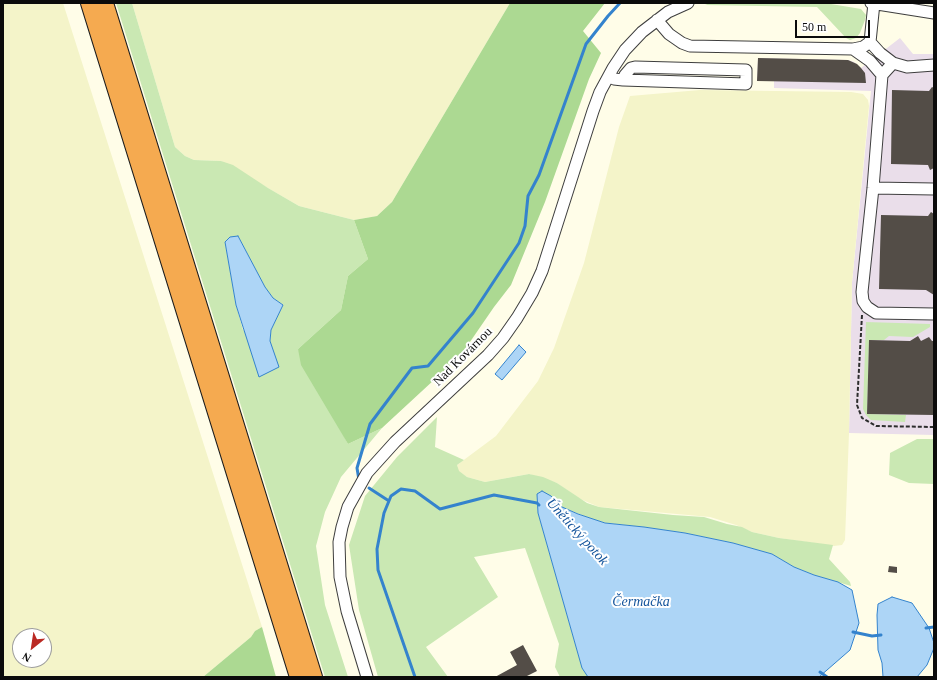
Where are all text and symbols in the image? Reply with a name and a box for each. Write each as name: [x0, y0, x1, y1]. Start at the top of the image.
scale bar: [797, 12, 872, 38]
text: 50 m: [802, 20, 826, 34]
street label: Nad Kovárnou: [430, 324, 496, 390]
water label: Únětický potok: [543, 495, 611, 569]
water label: Čermačka: [612, 594, 670, 610]
north arrow: [12, 628, 52, 668]
text: N: [20, 650, 33, 665]

